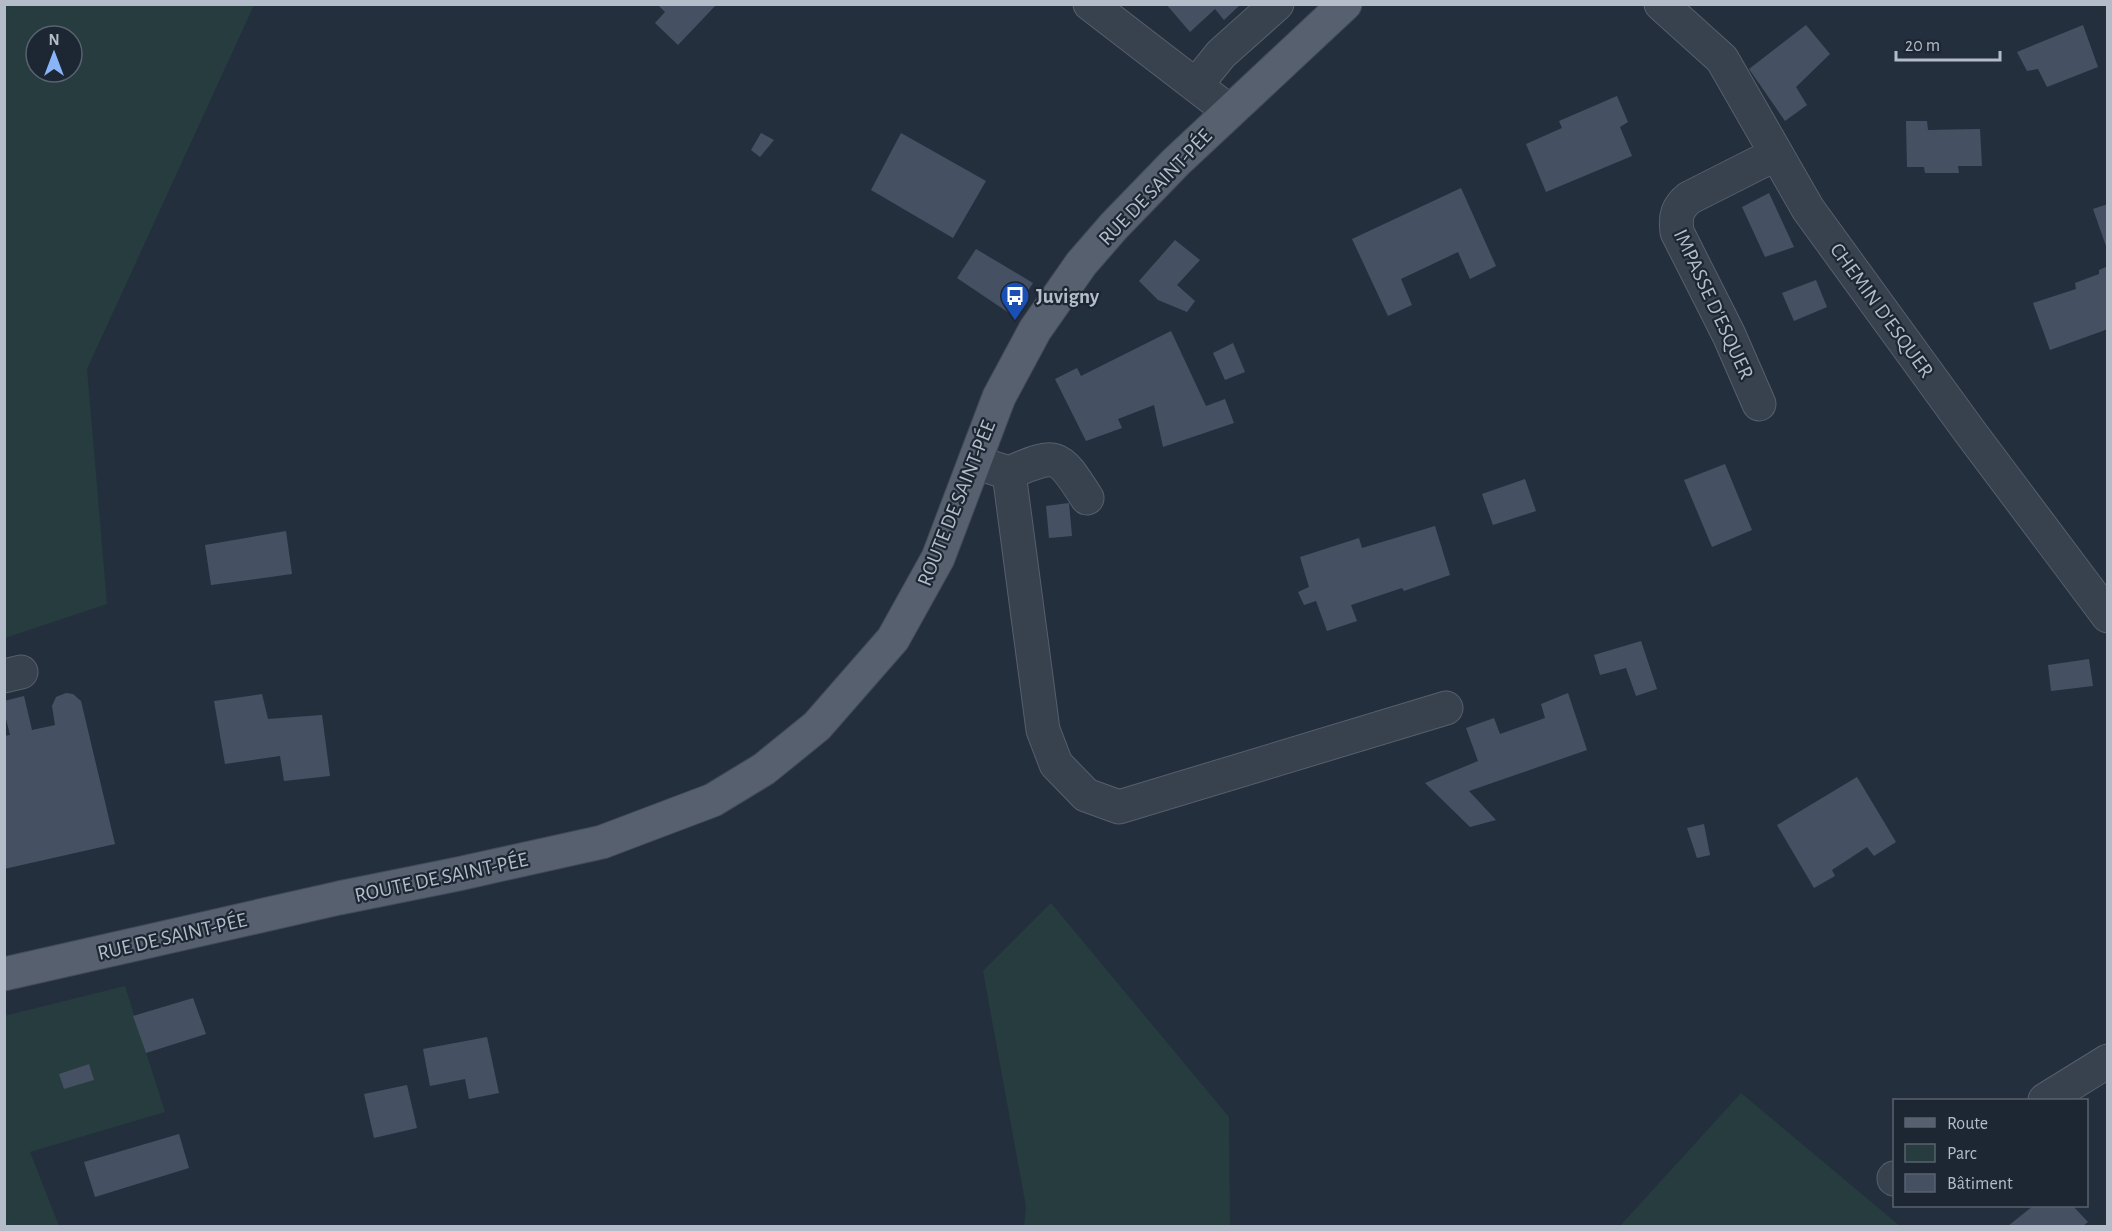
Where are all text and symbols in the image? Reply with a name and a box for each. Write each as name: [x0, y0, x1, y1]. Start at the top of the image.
north arrow: [24, 24, 84, 84]
scale bar: [1896, 24, 2000, 62]
text: N: [48, 32, 60, 48]
text: 20 m: [1905, 37, 1940, 55]
street label: RUE DE SAINT-PÉE: [1093, 124, 1216, 250]
street label: IMPASSE D'ESQUER: [1670, 226, 1757, 382]
street label: CHEMIN D'ESQUER: [1826, 239, 1937, 381]
bus stop icon: Juvigny: [999, 280, 1031, 322]
place label: Juvigny: [1036, 286, 1100, 307]
street label: ROUTE DE SAINT-PÉE: [912, 417, 999, 589]
street label: ROUTE DE SAINT-PÉE: [352, 847, 530, 906]
street label: RUE DE SAINT-PÉE: [95, 907, 249, 964]
legend: [1893, 1099, 2088, 1207]
text: Route: [1947, 1115, 1988, 1133]
text: Parc: [1947, 1145, 1977, 1163]
text: Bâtiment: [1947, 1175, 2013, 1193]

